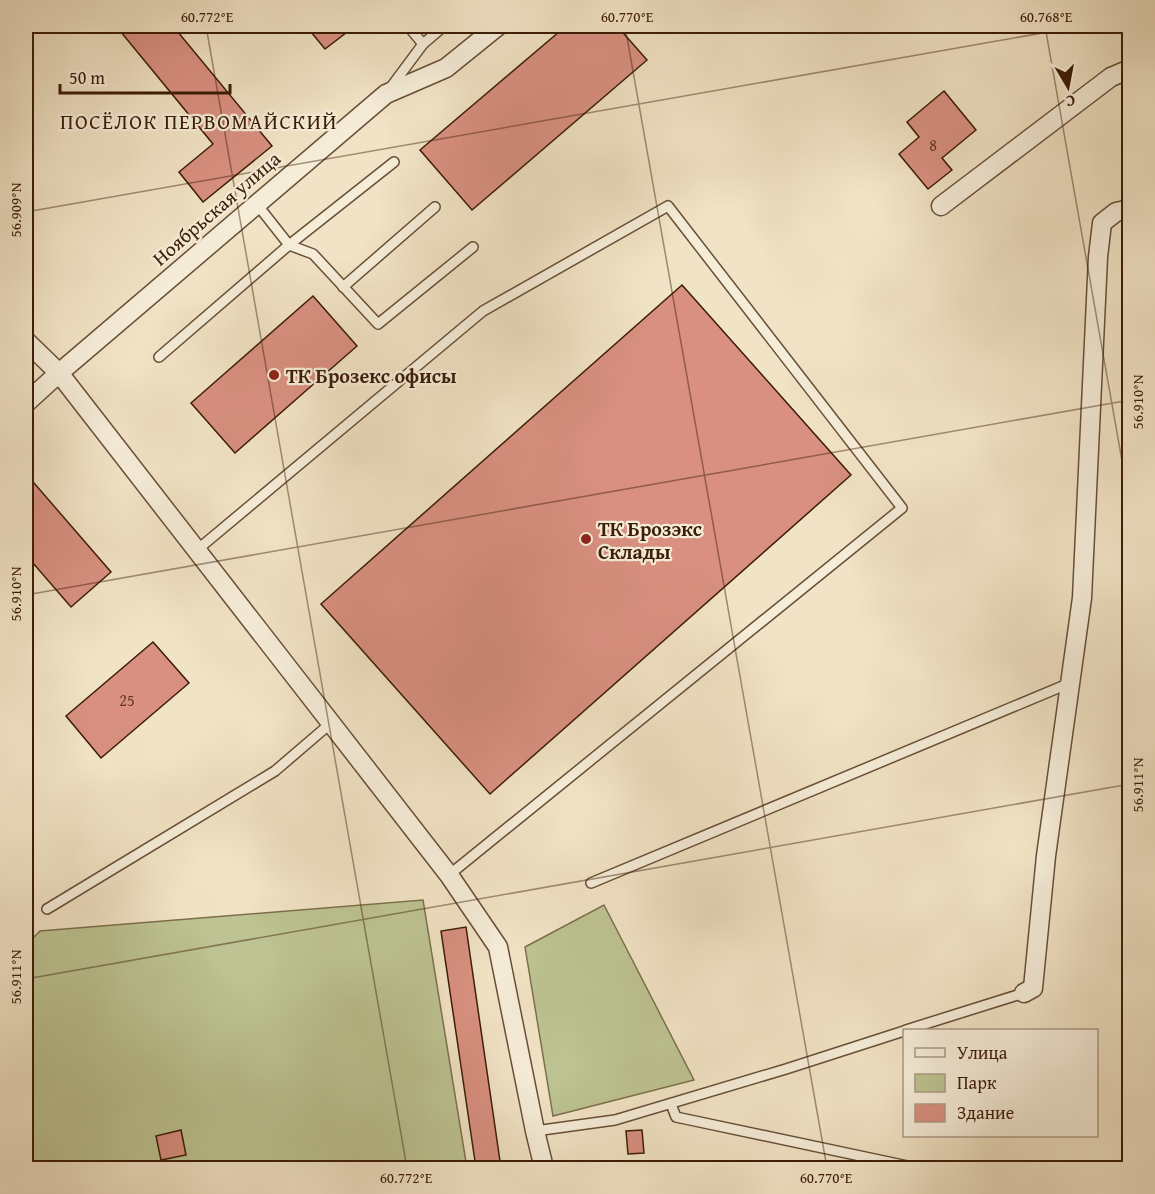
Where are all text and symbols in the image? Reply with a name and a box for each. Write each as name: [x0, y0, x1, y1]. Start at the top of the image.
text: 60.772°E: [181, 6, 234, 27]
text: 60.770°E: [601, 6, 654, 27]
text: 60.768°E: [1020, 6, 1073, 27]
scale bar: [60, 57, 230, 95]
north arrow: [1038, 57, 1098, 117]
text: 50 m: [69, 64, 105, 91]
text: С: [1064, 89, 1077, 114]
district label: ПОСЁЛОК ПЕРВОМАЙСКИЙ: [60, 106, 338, 137]
house number: 8: [929, 133, 937, 157]
street label: Ноябрьская улица: [146, 144, 287, 272]
text: 56.909°N: [5, 182, 26, 237]
place label: ТК Брозекс офисы: [286, 361, 457, 390]
marker: ТК Брозекс офисы: [267, 368, 281, 382]
text: 56.910°N: [1127, 374, 1148, 429]
place label: ТК Брозэкс Склады: [598, 514, 702, 566]
marker: ТК Брозэкс Склады: [579, 532, 593, 546]
text: 56.910°N: [5, 566, 26, 621]
house number: 25: [119, 688, 135, 712]
text: 56.911°N: [1127, 757, 1148, 812]
text: 56.911°N: [5, 949, 26, 1004]
legend: [903, 1029, 1098, 1137]
text: Улица: [957, 1039, 1008, 1066]
text: Парк: [957, 1069, 997, 1096]
text: Здание: [957, 1099, 1014, 1126]
text: 60.772°E: [380, 1167, 433, 1188]
text: 60.770°E: [800, 1167, 853, 1188]

